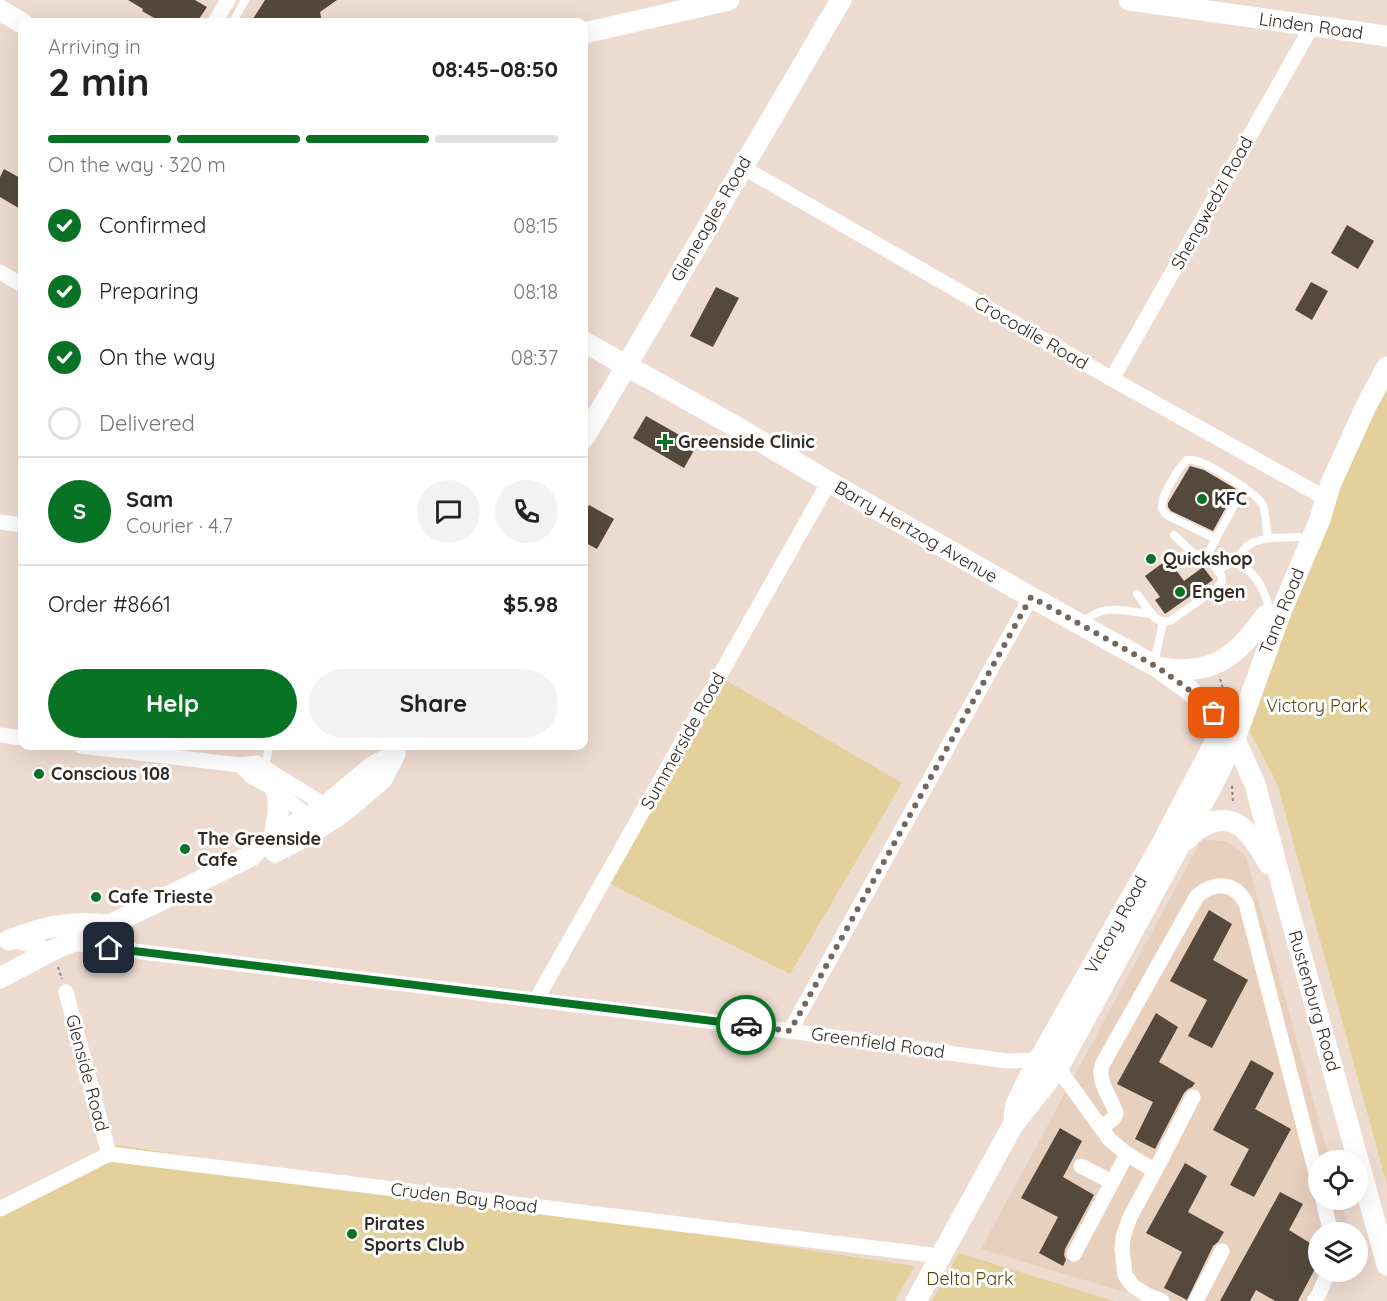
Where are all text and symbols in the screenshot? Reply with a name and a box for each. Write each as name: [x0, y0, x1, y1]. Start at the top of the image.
street label: Linden Road: [1258, 7, 1365, 44]
text: Arriving in: [48, 34, 141, 59]
text: 08:45–08:50: [432, 55, 558, 83]
text: 2 min: [48, 57, 150, 106]
street label: Shengwedzi Road: [1165, 132, 1258, 273]
text: On the way · 320 m: [48, 152, 226, 177]
street label: Gleneagles Road: [665, 152, 756, 286]
icon: check: [48, 209, 81, 242]
text: Confirmed: [99, 211, 206, 239]
text: 08:15: [513, 213, 558, 238]
icon: check: [48, 275, 81, 308]
text: Preparing: [99, 277, 199, 305]
text: 08:18: [513, 279, 558, 304]
street label: Crocodile Road: [970, 291, 1092, 374]
icon: check: [48, 341, 81, 374]
text: On the way: [99, 343, 215, 371]
text: 08:37: [511, 345, 558, 370]
text: Delivered: [99, 409, 195, 437]
place label: Greenside Clinic: [678, 430, 815, 453]
marker: Greenside Clinic: [656, 433, 674, 451]
street label: Barry Hertzog Avenue: [830, 475, 1002, 588]
button: chat: [417, 480, 480, 543]
button: phone: [495, 480, 558, 543]
text: Sam: [126, 485, 173, 513]
place label: KFC: [1214, 487, 1247, 510]
marker: KFC: [1195, 492, 1209, 506]
text: S: [73, 497, 86, 525]
text: Courier · 4.7: [126, 513, 233, 538]
place label: Quickshop: [1163, 547, 1253, 570]
marker: Quickshop: [1144, 552, 1158, 566]
street label: Tana Road: [1254, 564, 1309, 657]
place label: Engen: [1192, 580, 1246, 603]
marker: Engen: [1173, 585, 1187, 599]
text: Order #8661: [48, 590, 171, 618]
text: $5.98: [503, 590, 558, 618]
street label: Summerside Road: [635, 668, 730, 813]
button: Help: [48, 669, 297, 738]
button: Share: [309, 669, 558, 738]
pin: [1188, 687, 1239, 738]
park label: Victory Park: [1266, 694, 1368, 717]
icon: bag: [1197, 696, 1230, 729]
place label: Conscious 108: [51, 762, 170, 785]
marker: Conscious 108: [32, 767, 46, 781]
place label: The Greenside Cafe: [197, 827, 321, 871]
marker: The Greenside Cafe: [178, 842, 192, 856]
street label: Victory Road: [1079, 872, 1152, 978]
place label: Cafe Trieste: [108, 885, 213, 908]
marker: Cafe Trieste: [89, 890, 103, 904]
pin: [83, 922, 134, 973]
street label: Rustenburg Road: [1283, 928, 1346, 1074]
icon: home: [92, 931, 125, 964]
courier: [716, 995, 776, 1055]
icon: car: [730, 1009, 763, 1042]
street label: Glenside Road: [61, 1012, 114, 1134]
street label: Greenfield Road: [810, 1022, 946, 1063]
map controls: [1308, 1150, 1368, 1282]
button: locate: [1308, 1150, 1368, 1210]
street label: Cruden Bay Road: [389, 1177, 539, 1218]
place label: Pirates Sports Club: [364, 1212, 464, 1256]
button: layers: [1308, 1222, 1368, 1282]
marker: Pirates Sports Club: [345, 1227, 359, 1241]
park label: Delta Park: [926, 1267, 1014, 1290]

